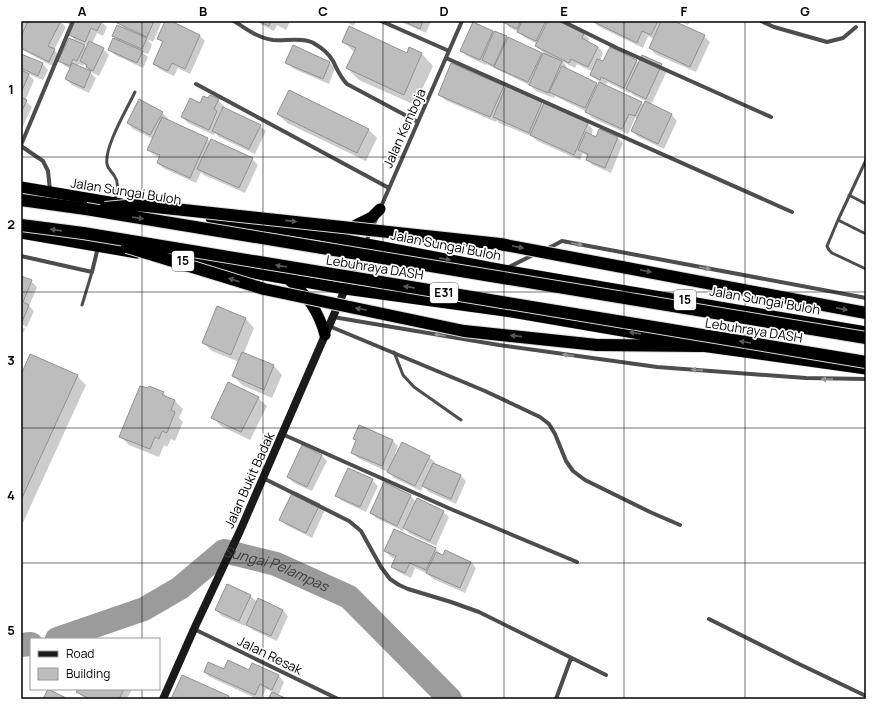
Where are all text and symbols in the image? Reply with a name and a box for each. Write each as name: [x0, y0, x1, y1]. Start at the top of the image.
text: A: [78, 2, 87, 20]
text: B: [199, 2, 207, 20]
text: C: [318, 2, 328, 20]
text: D: [439, 2, 449, 20]
text: E: [560, 2, 568, 20]
text: F: [681, 2, 688, 20]
text: G: [800, 2, 810, 20]
text: 1: [8, 80, 14, 98]
street label: Jalan Kemboja: [378, 85, 430, 171]
street label: Jalan Sungai Buloh: [69, 173, 183, 209]
text: 2: [7, 215, 15, 233]
one-way arrow: [132, 215, 144, 221]
one-way arrow: [285, 218, 297, 225]
street label: Jalan Sungai Buloh: [389, 225, 503, 265]
one-way arrow: [50, 227, 62, 233]
one-way arrow: [571, 241, 583, 247]
one-way arrow: [512, 244, 524, 250]
street label: Lebuhraya DASH: [325, 250, 425, 284]
road number: 15: [172, 251, 194, 271]
one-way arrow: [439, 256, 451, 262]
one-way arrow: [275, 263, 287, 269]
one-way arrow: [699, 265, 711, 271]
one-way arrow: [640, 269, 652, 275]
one-way arrow: [228, 277, 240, 283]
street label: Jalan Sungai Buloh: [708, 281, 822, 319]
road number: E31: [430, 283, 458, 303]
one-way arrow: [403, 284, 415, 290]
road number: 15: [674, 290, 696, 310]
one-way arrow: [354, 306, 367, 312]
one-way arrow: [836, 306, 848, 312]
street label: Lebuhraya DASH: [704, 313, 804, 347]
one-way arrow: [629, 330, 641, 336]
one-way arrow: [434, 332, 446, 338]
one-way arrow: [510, 333, 522, 340]
one-way arrow: [739, 339, 751, 345]
text: 3: [7, 351, 15, 369]
one-way arrow: [562, 352, 574, 358]
one-way arrow: [691, 367, 703, 374]
one-way arrow: [820, 376, 833, 382]
street label: Jalan Bukit Badak: [220, 429, 278, 531]
text: 4: [7, 486, 15, 504]
water label: Sungai Pelampas: [221, 541, 333, 596]
text: 5: [7, 621, 15, 639]
street label: Jalan Resak: [235, 632, 306, 679]
legend: [30, 638, 160, 690]
text: Road: [66, 645, 94, 662]
text: Building: [66, 665, 110, 682]

